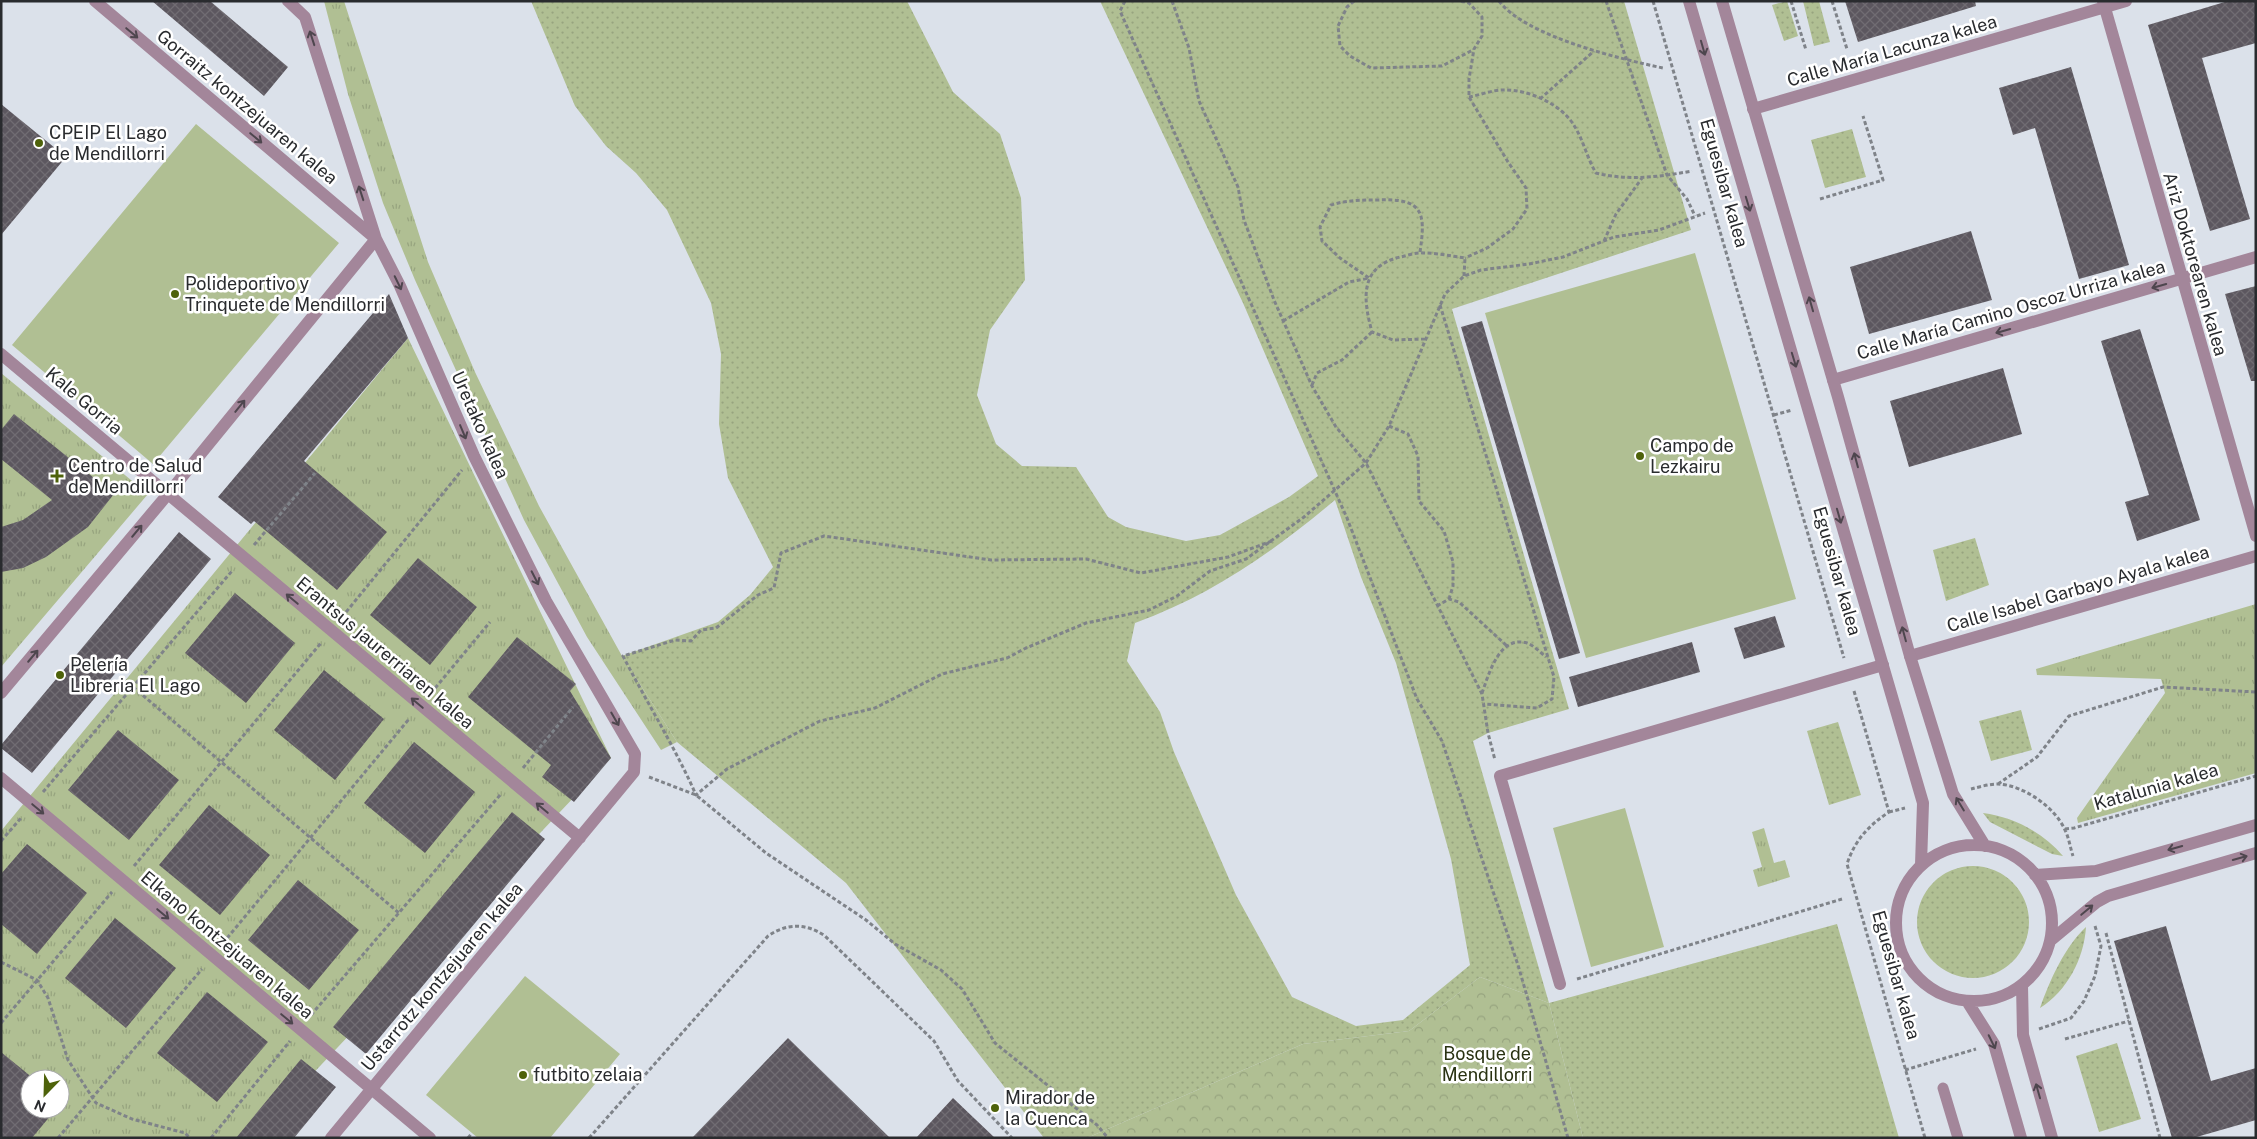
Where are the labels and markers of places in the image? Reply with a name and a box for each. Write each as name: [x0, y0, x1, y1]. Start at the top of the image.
place label: CPEIP El Lago de Mendillorri: [49, 122, 167, 164]
marker: CPEIP El Lago de Mendillorri: [33, 137, 45, 149]
place label: Polideportivo y Trinquete de Mendillorri: [185, 273, 385, 315]
marker: Polideportivo y Trinquete de Mendillorri: [169, 288, 181, 300]
place label: Campo de Lezkairu: [1650, 435, 1734, 477]
marker: Campo de Lezkairu: [1634, 450, 1646, 462]
place label: Centro de Salud de Mendillorri: [68, 455, 202, 497]
marker: Centro de Salud de Mendillorri: [50, 469, 64, 483]
place label: Pelería Libreria El Lago: [70, 654, 201, 696]
marker: Pelería Libreria El Lago: [54, 669, 66, 681]
place label: futbito zelaia: [533, 1064, 642, 1085]
marker: futbito zelaia: [517, 1069, 529, 1081]
place label: Mirador de la Cuenca: [1005, 1087, 1095, 1129]
marker: Mirador de la Cuenca: [989, 1102, 1001, 1114]

